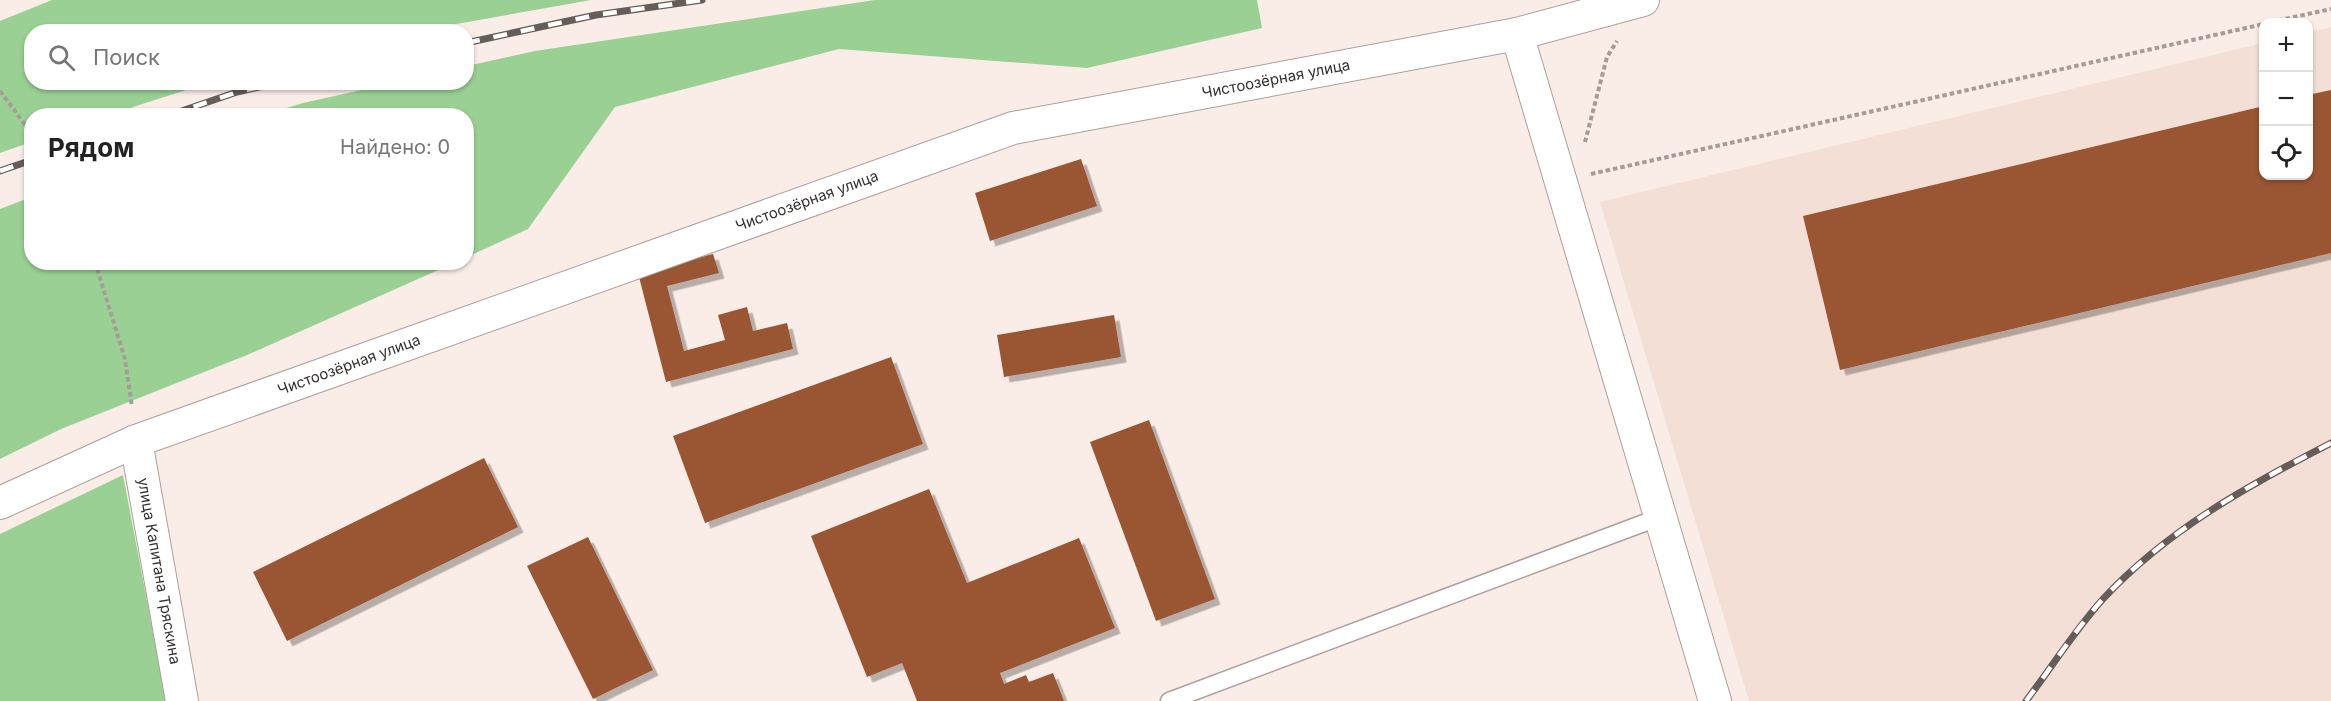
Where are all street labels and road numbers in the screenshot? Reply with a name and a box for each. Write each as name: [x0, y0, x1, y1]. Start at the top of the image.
street label: Чистоозёрная улица: [1200, 55, 1352, 102]
street label: Чистоозёрная улица: [733, 166, 881, 235]
street label: Чистоозёрная улица: [275, 330, 423, 399]
street label: улица Капитана Тряскина: [134, 476, 185, 666]

